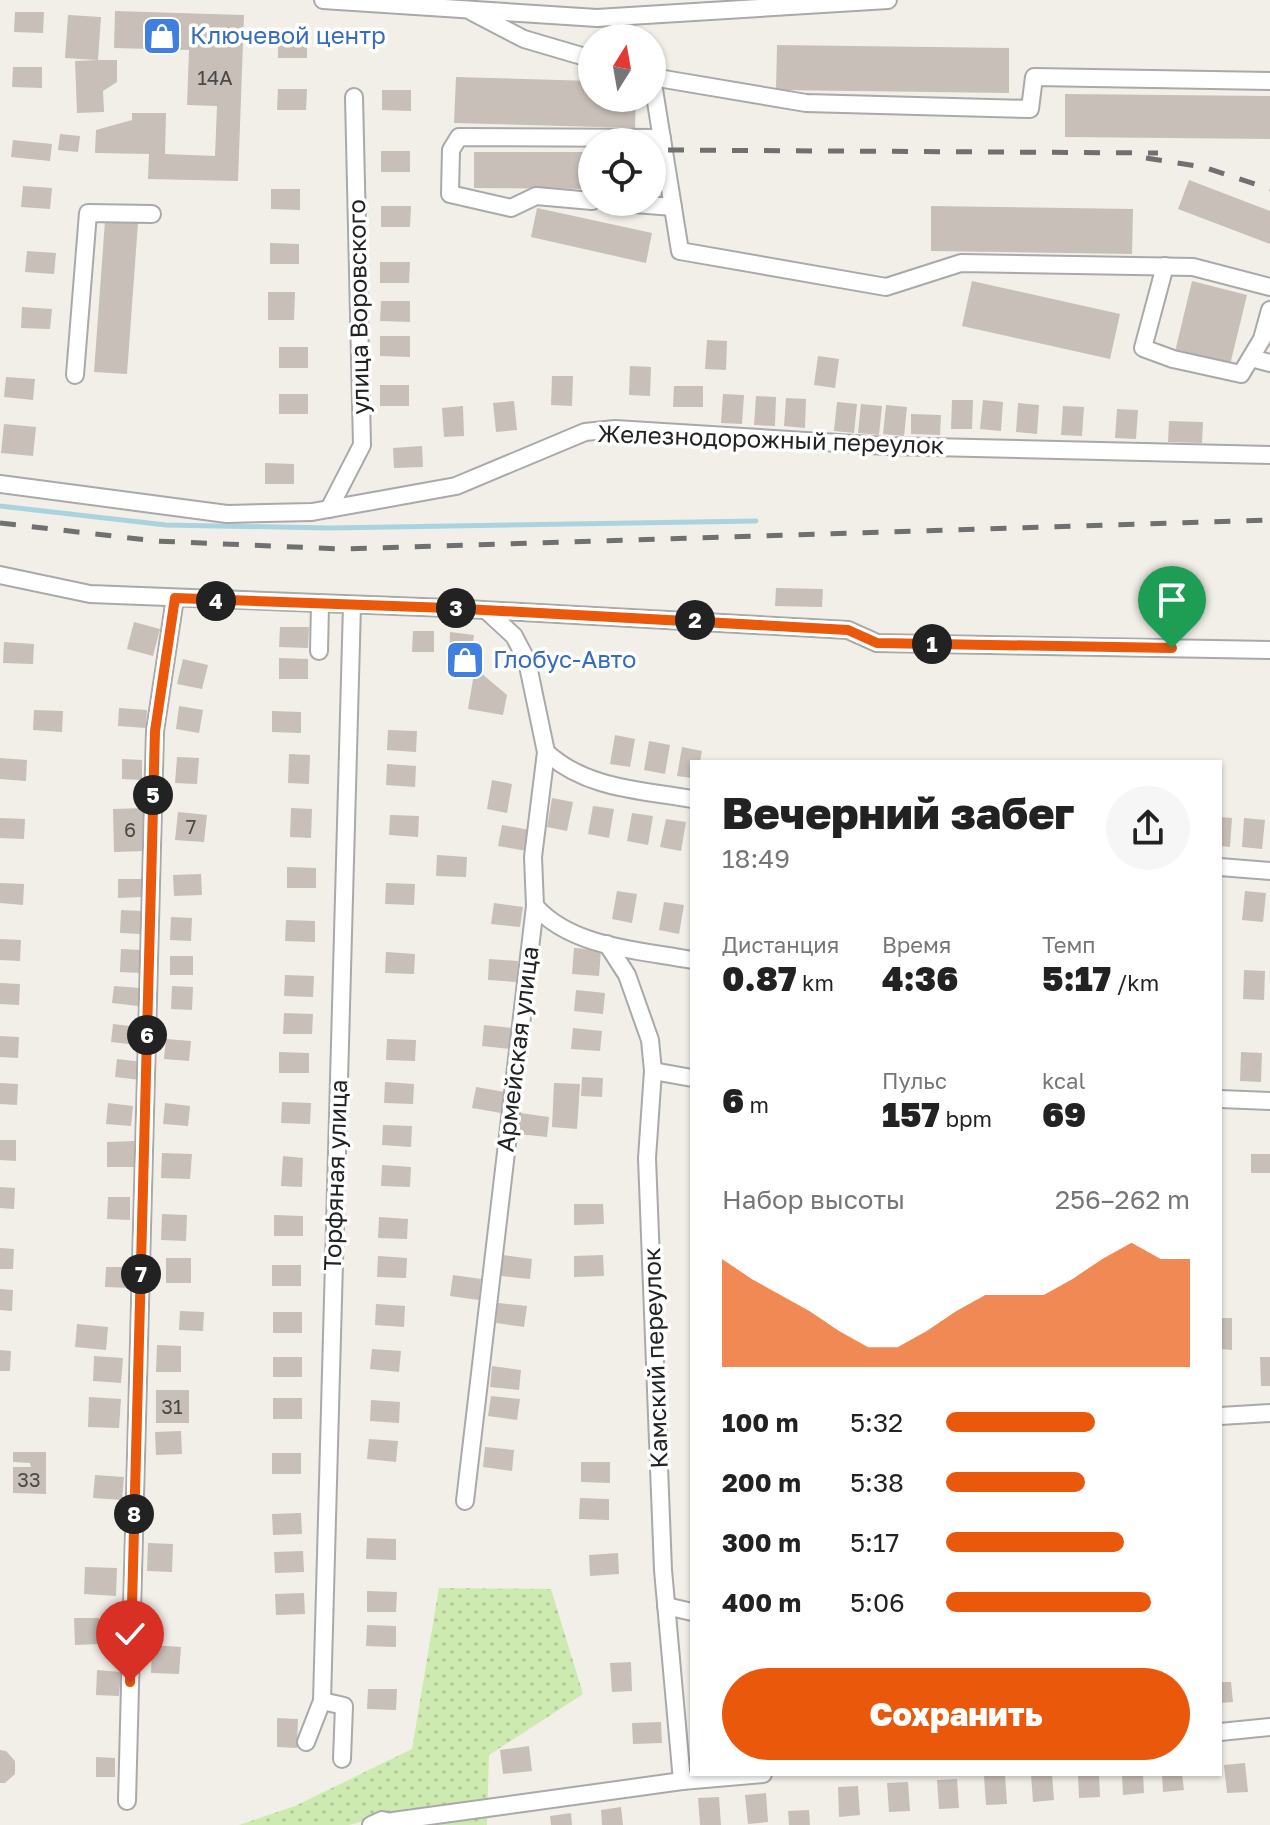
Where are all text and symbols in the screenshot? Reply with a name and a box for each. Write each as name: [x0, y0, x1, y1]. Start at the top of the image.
shop icon: Ключевой центр: [141, 15, 183, 57]
place label: Ключевой центр: [190, 20, 386, 49]
north arrow: [578, 24, 666, 112]
map controls: [578, 24, 666, 216]
house number: 14А: [197, 65, 233, 89]
button: locate: [578, 128, 666, 216]
street label: улица Воровского: [341, 199, 374, 415]
street label: Железнодорожный переулок: [597, 418, 945, 459]
pin: [1138, 566, 1206, 648]
icon: arrive: [1150, 578, 1194, 622]
pin: 4: [196, 581, 236, 621]
text: 4: [209, 587, 223, 614]
pin: 3: [436, 588, 476, 628]
text: 3: [449, 594, 463, 621]
pin: 2: [675, 600, 715, 640]
text: 2: [688, 606, 702, 633]
pin: 1: [912, 624, 952, 664]
text: 1: [926, 630, 938, 657]
shop icon: Глобус-Авто: [444, 639, 486, 681]
place label: Глобус-Авто: [493, 644, 637, 673]
pin: 5: [133, 775, 173, 815]
text: 5: [146, 781, 160, 808]
text: Вечерний забег: [722, 786, 1075, 839]
button: share: [1106, 786, 1190, 870]
house number: 7: [186, 814, 196, 838]
house number: 6: [124, 817, 136, 841]
text: 18:49: [722, 843, 790, 874]
text: Дистанция: [722, 931, 839, 958]
text: Время: [882, 931, 951, 958]
text: Темп: [1042, 931, 1095, 958]
street label: Армейская улица: [490, 944, 544, 1153]
text: 0.87: [722, 958, 797, 998]
text: 4:36: [882, 958, 958, 998]
text: 5:17: [1042, 958, 1111, 998]
text: km: [797, 969, 834, 996]
text: /km: [1111, 969, 1159, 996]
pin: 6: [127, 1015, 167, 1055]
text: 6: [140, 1021, 154, 1048]
text: Пульс: [882, 1067, 947, 1094]
text: kcal: [1042, 1067, 1085, 1094]
street label: Торфяная улица: [317, 1079, 352, 1271]
text: 6: [722, 1080, 744, 1120]
text: m: [744, 1091, 769, 1118]
text: 157: [882, 1094, 940, 1134]
text: 69: [1042, 1094, 1086, 1134]
text: bpm: [940, 1105, 992, 1132]
text: Набор высоты: [722, 1184, 905, 1215]
text: 256–262 m: [1055, 1184, 1190, 1215]
street label: Камский переулок: [636, 1247, 673, 1469]
pin: 7: [121, 1254, 161, 1294]
text: 7: [135, 1260, 147, 1287]
house number: 31: [161, 1394, 183, 1418]
text: 100 m: [722, 1407, 798, 1438]
text: 5:32: [850, 1407, 903, 1438]
house number: 33: [17, 1467, 41, 1491]
text: 200 m: [722, 1467, 801, 1498]
text: 5:38: [850, 1467, 904, 1498]
pin: 8: [114, 1494, 154, 1534]
text: 8: [127, 1500, 141, 1527]
text: 300 m: [722, 1527, 801, 1558]
text: 5:17: [850, 1527, 899, 1558]
text: 400 m: [722, 1587, 801, 1618]
text: 5:06: [850, 1587, 905, 1618]
pin: [96, 1600, 164, 1682]
icon: check: [108, 1612, 152, 1656]
button: Сохранить: [722, 1668, 1190, 1760]

